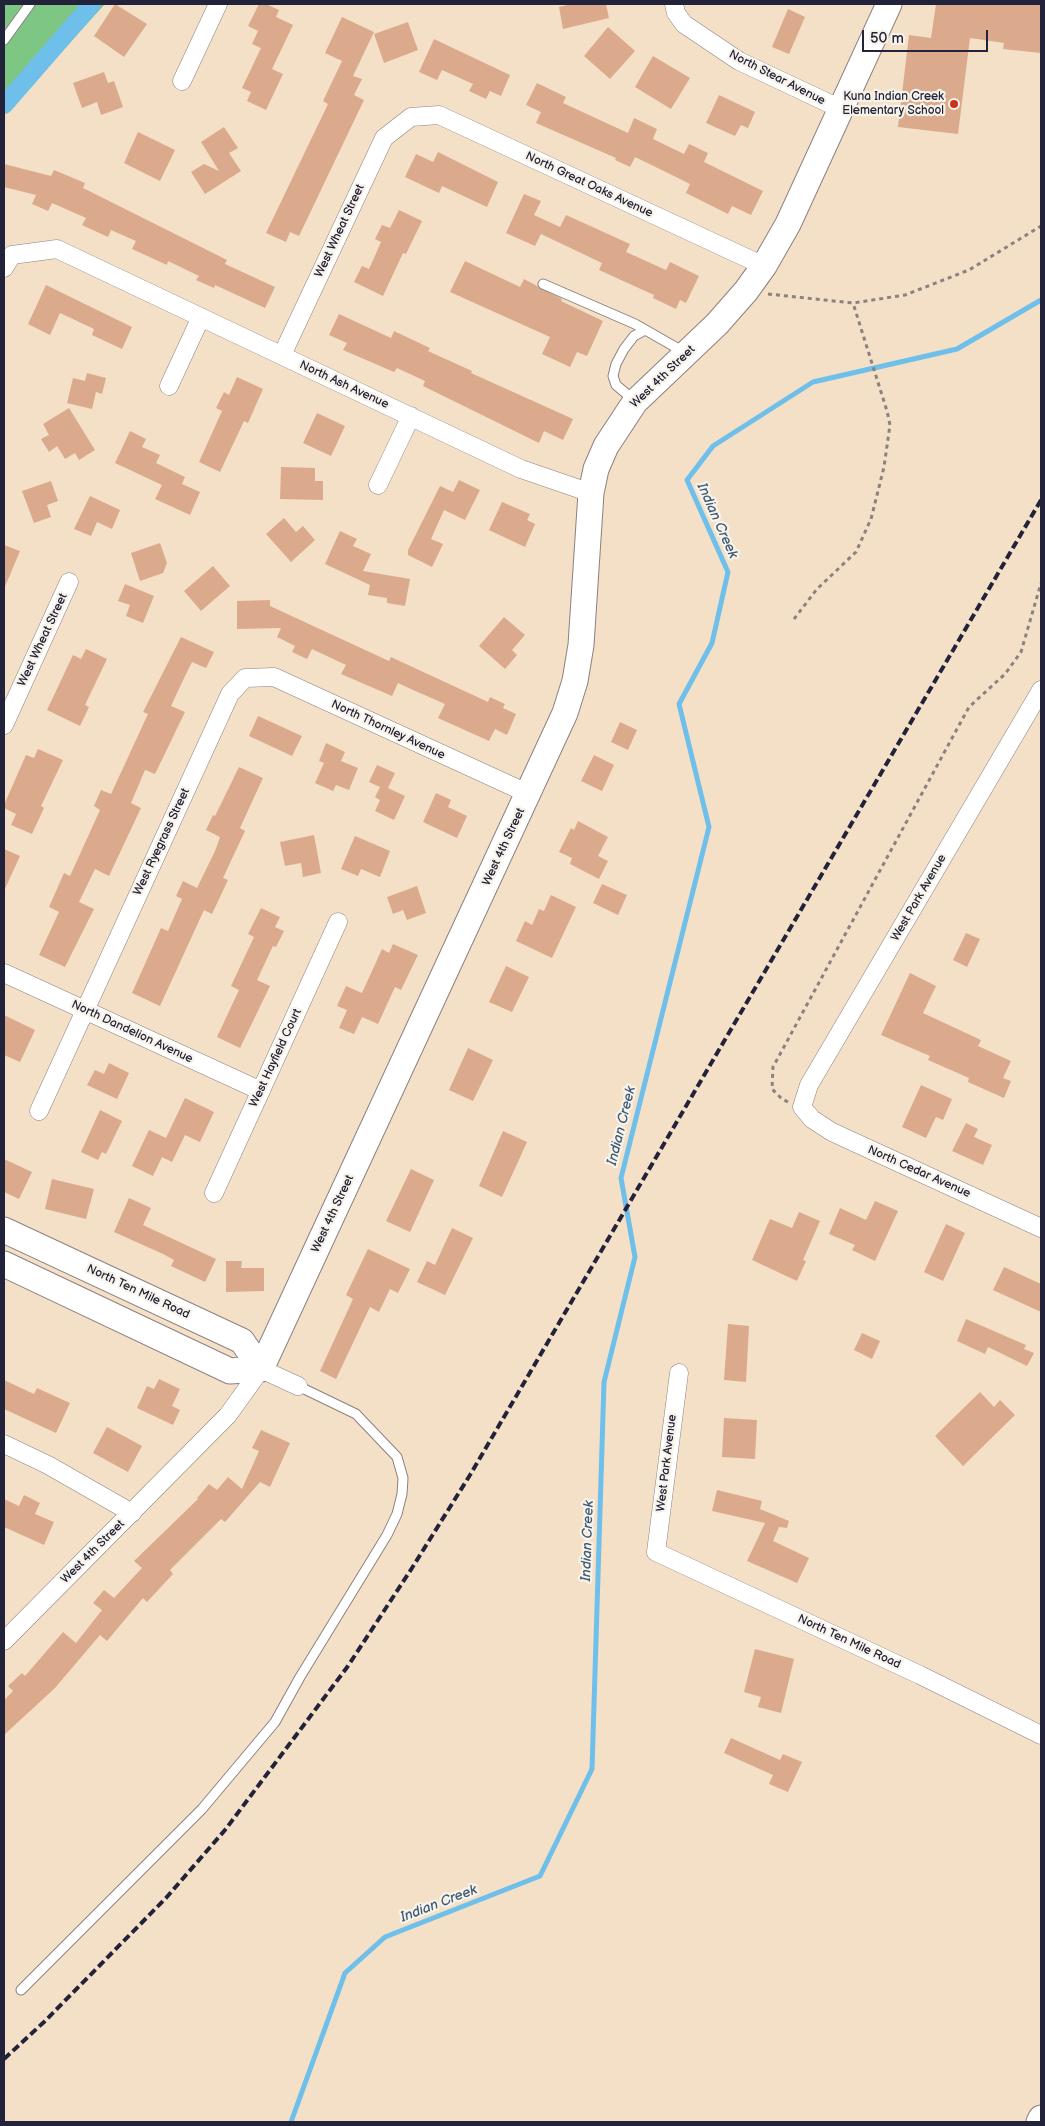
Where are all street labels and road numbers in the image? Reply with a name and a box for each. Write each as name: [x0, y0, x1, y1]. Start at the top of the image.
street label: North Stear Avenue: [726, 47, 828, 109]
street label: North Great Oaks Avenue: [523, 149, 655, 221]
street label: West Wheat Street: [312, 182, 368, 280]
street label: West 4th Street: [628, 343, 698, 411]
street label: North Ash Avenue: [297, 358, 391, 412]
street label: West Wheat Street: [15, 591, 71, 689]
street label: North Thornley Avenue: [329, 697, 447, 763]
street label: West Ryegrass Street: [131, 786, 193, 898]
street label: West 4th Street: [480, 806, 528, 888]
street label: West Park Avenue: [888, 852, 950, 944]
street label: North Dandelion Avenue: [69, 997, 195, 1067]
street label: West Hayfield Court: [247, 1006, 305, 1110]
street label: North Cedar Avenue: [865, 1143, 973, 1201]
street label: West 4th Street: [309, 1173, 357, 1255]
street label: North Ten Mile Road: [84, 1262, 192, 1322]
street label: West Park Avenue: [654, 1414, 680, 1512]
street label: West 4th Street: [58, 1517, 128, 1587]
street label: North Ten Mile Road: [795, 1612, 903, 1672]

